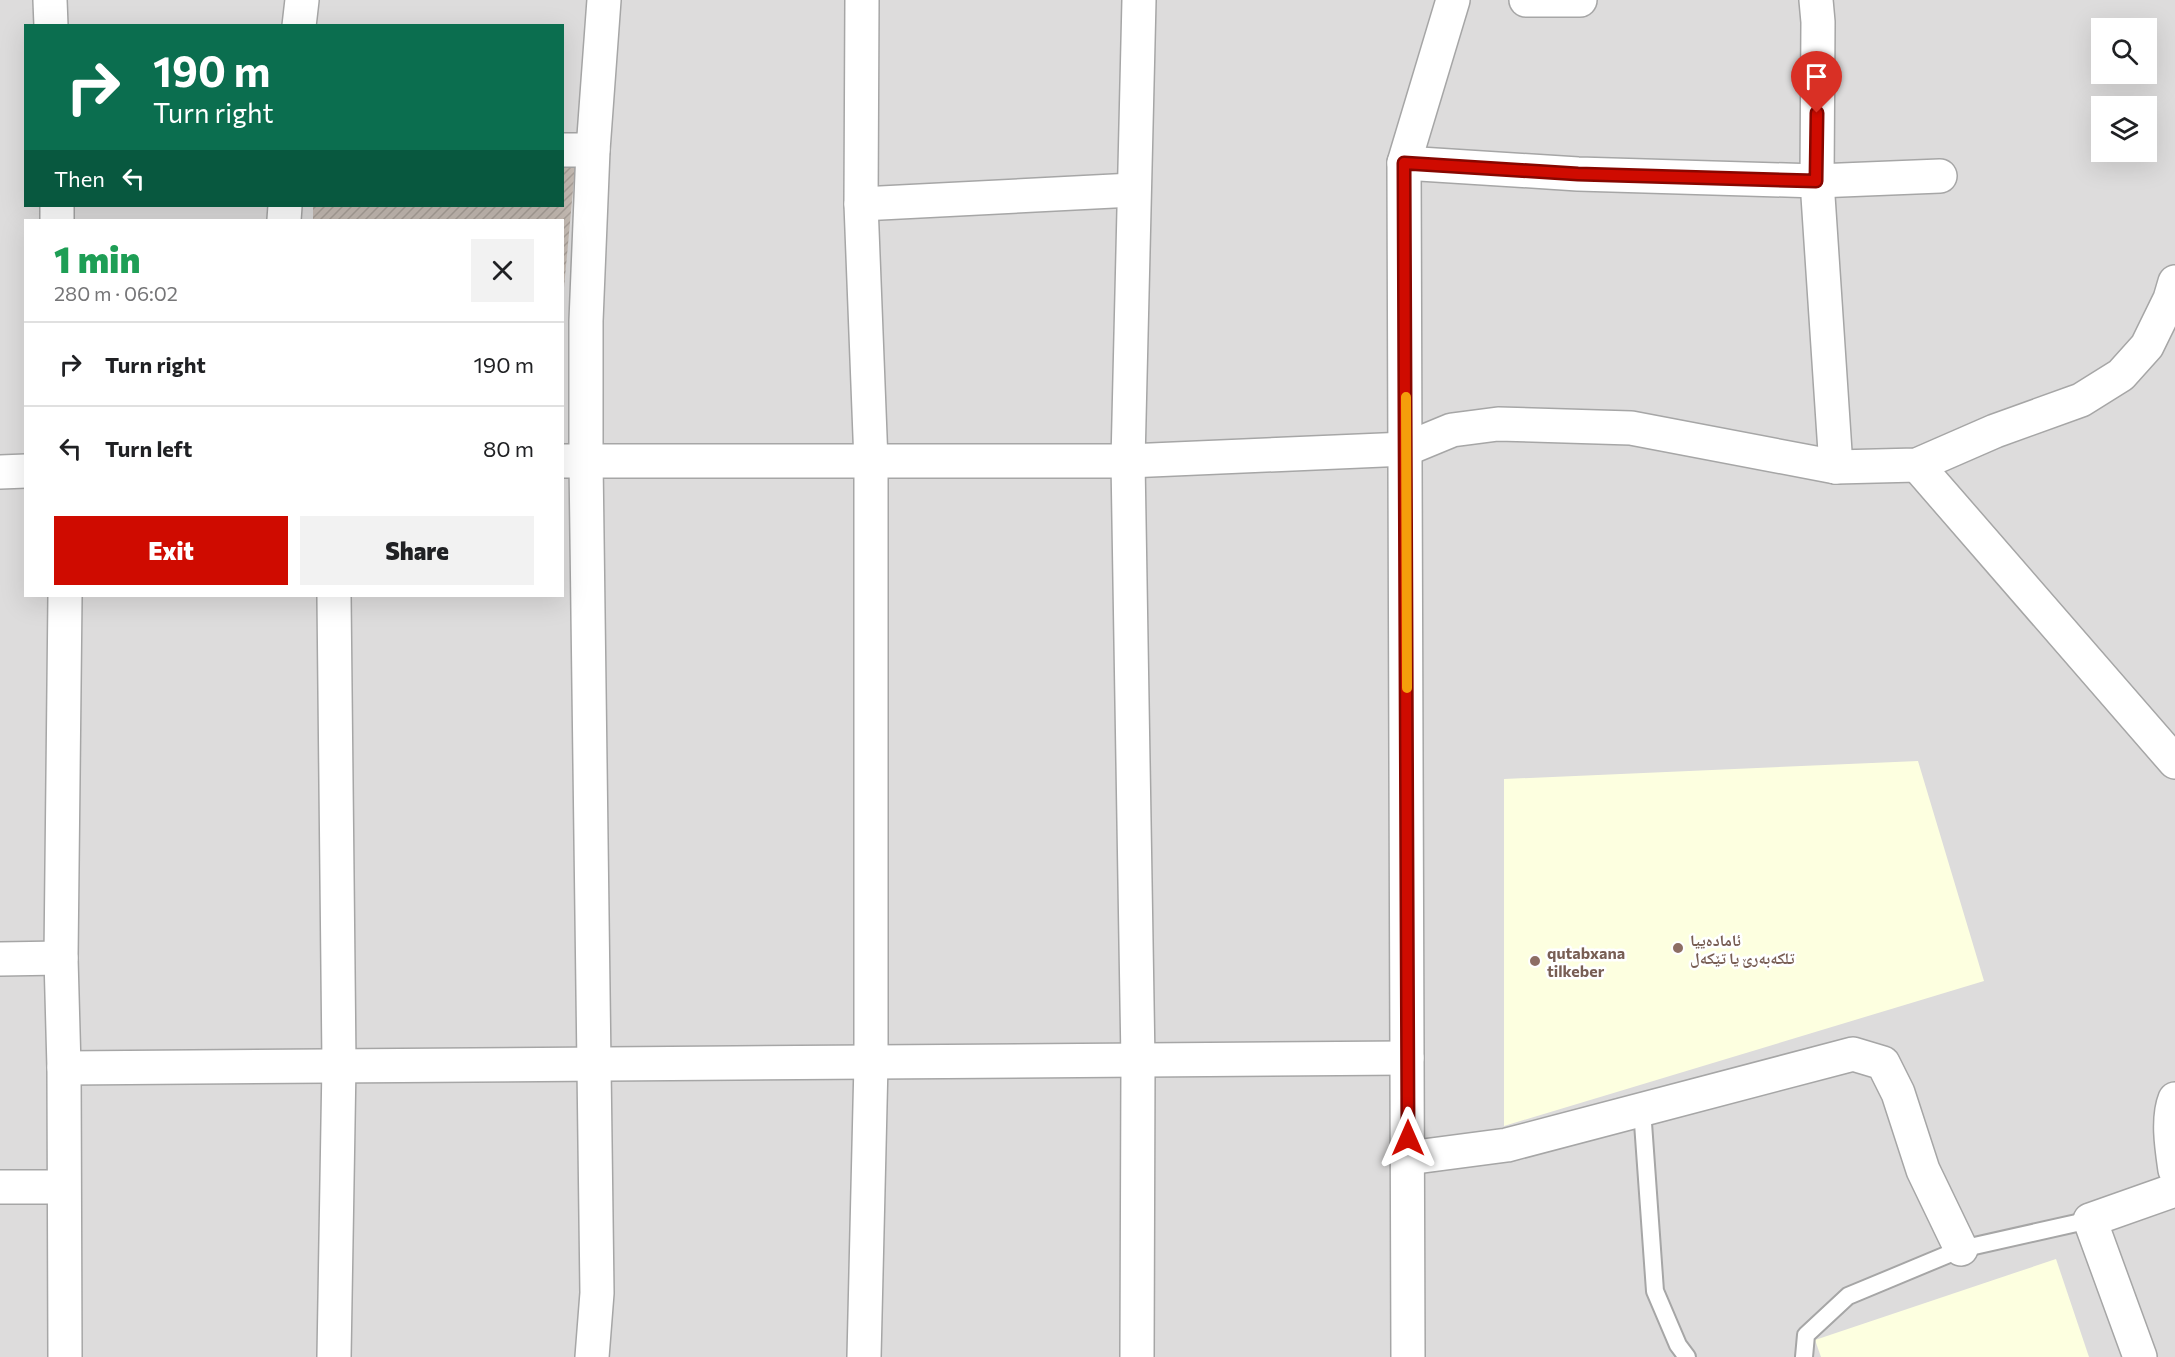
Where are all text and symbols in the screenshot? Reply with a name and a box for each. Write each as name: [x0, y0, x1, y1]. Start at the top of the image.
map controls: [2091, 18, 2157, 162]
button: search: [2091, 18, 2157, 84]
text: 190 m: [153, 44, 271, 96]
icon: right: [54, 48, 132, 126]
pin: [1791, 51, 1842, 113]
icon: arrive: [1800, 60, 1833, 93]
text: Turn right: [153, 96, 273, 129]
button: layers: [2091, 96, 2157, 162]
icon: left: [117, 162, 150, 195]
text: Then: [54, 165, 105, 192]
text: 1 min: [54, 236, 140, 280]
button: close: [471, 239, 534, 302]
text: 280 m · 06:02: [54, 281, 178, 305]
icon: right: [54, 348, 87, 381]
text: Turn right: [105, 351, 206, 378]
text: 190 m: [473, 351, 534, 378]
icon: left: [54, 432, 87, 465]
text: Turn left: [105, 435, 192, 462]
text: 80 m: [483, 435, 534, 462]
button: Exit: [54, 516, 288, 585]
button: Share: [300, 516, 534, 585]
place label: ئامادەییا تلکەبەرێ یا تێکەل: [1690, 930, 1795, 968]
marker: ئامادەییا تلکەبەرێ یا تێکەل: [1671, 941, 1685, 955]
place label: qutabxana tilkeber: [1547, 943, 1625, 980]
marker: qutabxana tilkeber: [1528, 954, 1542, 968]
position arrow: [1376, 1106, 1440, 1170]

